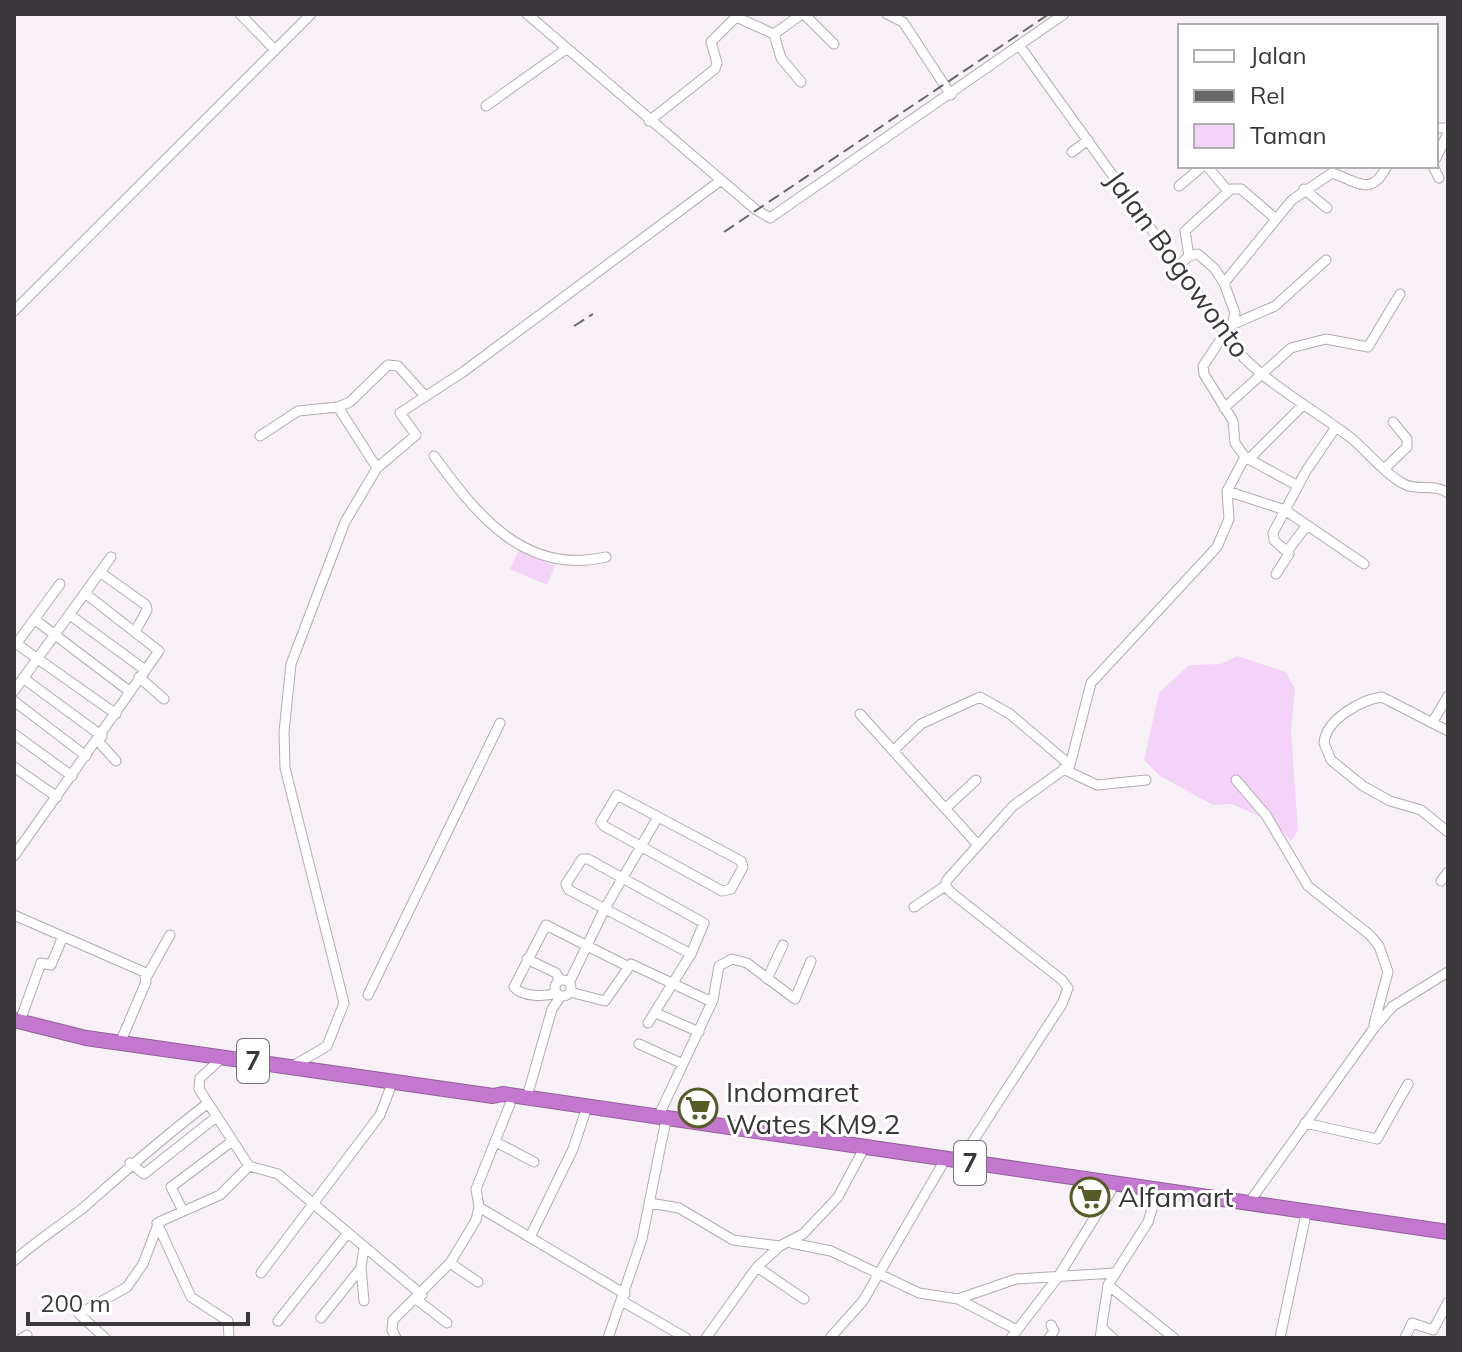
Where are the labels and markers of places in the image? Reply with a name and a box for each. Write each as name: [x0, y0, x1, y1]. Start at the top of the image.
place label: Indomaret Wates KM9.2: [726, 1074, 900, 1141]
supermarket icon: Indomaret Wates KM9.2: [677, 1087, 719, 1129]
supermarket icon: Alfamart: [1069, 1176, 1111, 1218]
place label: Alfamart: [1118, 1179, 1234, 1214]

